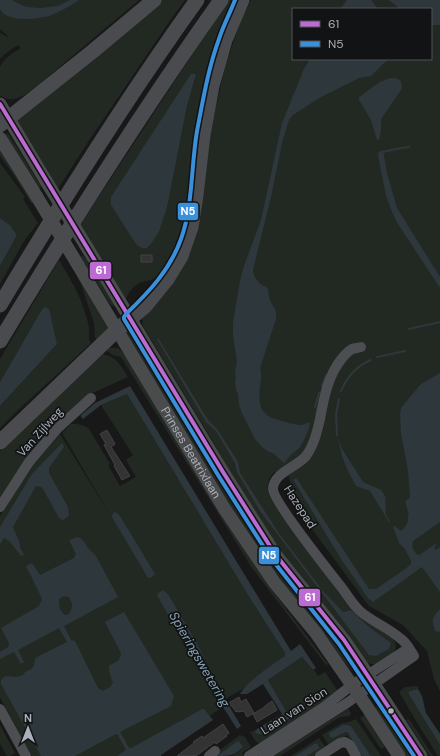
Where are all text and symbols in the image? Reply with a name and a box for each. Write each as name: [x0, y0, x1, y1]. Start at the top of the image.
legend: [292, 8, 432, 60]
text: 61: [328, 16, 339, 32]
text: N5: [328, 36, 344, 52]
line badge: N5: [177, 202, 199, 221]
text: N5: [181, 204, 196, 218]
line badge: 61: [89, 261, 112, 280]
text: 61: [96, 263, 106, 277]
street label: Van Zijlweg: [14, 404, 67, 460]
street label: Prinses Beatrixlaan: [157, 404, 225, 502]
street label: Hazepad: [280, 482, 320, 532]
line badge: N5: [258, 546, 280, 565]
text: N5: [262, 548, 277, 562]
line badge: 61: [298, 588, 321, 607]
text: 61: [305, 590, 315, 604]
water label: Spieringswetering: [165, 609, 234, 711]
street label: Laan van Sion: [258, 684, 330, 738]
unlabelled marker: [386, 706, 396, 716]
north arrow: [8, 708, 48, 748]
text: N: [24, 711, 32, 725]

